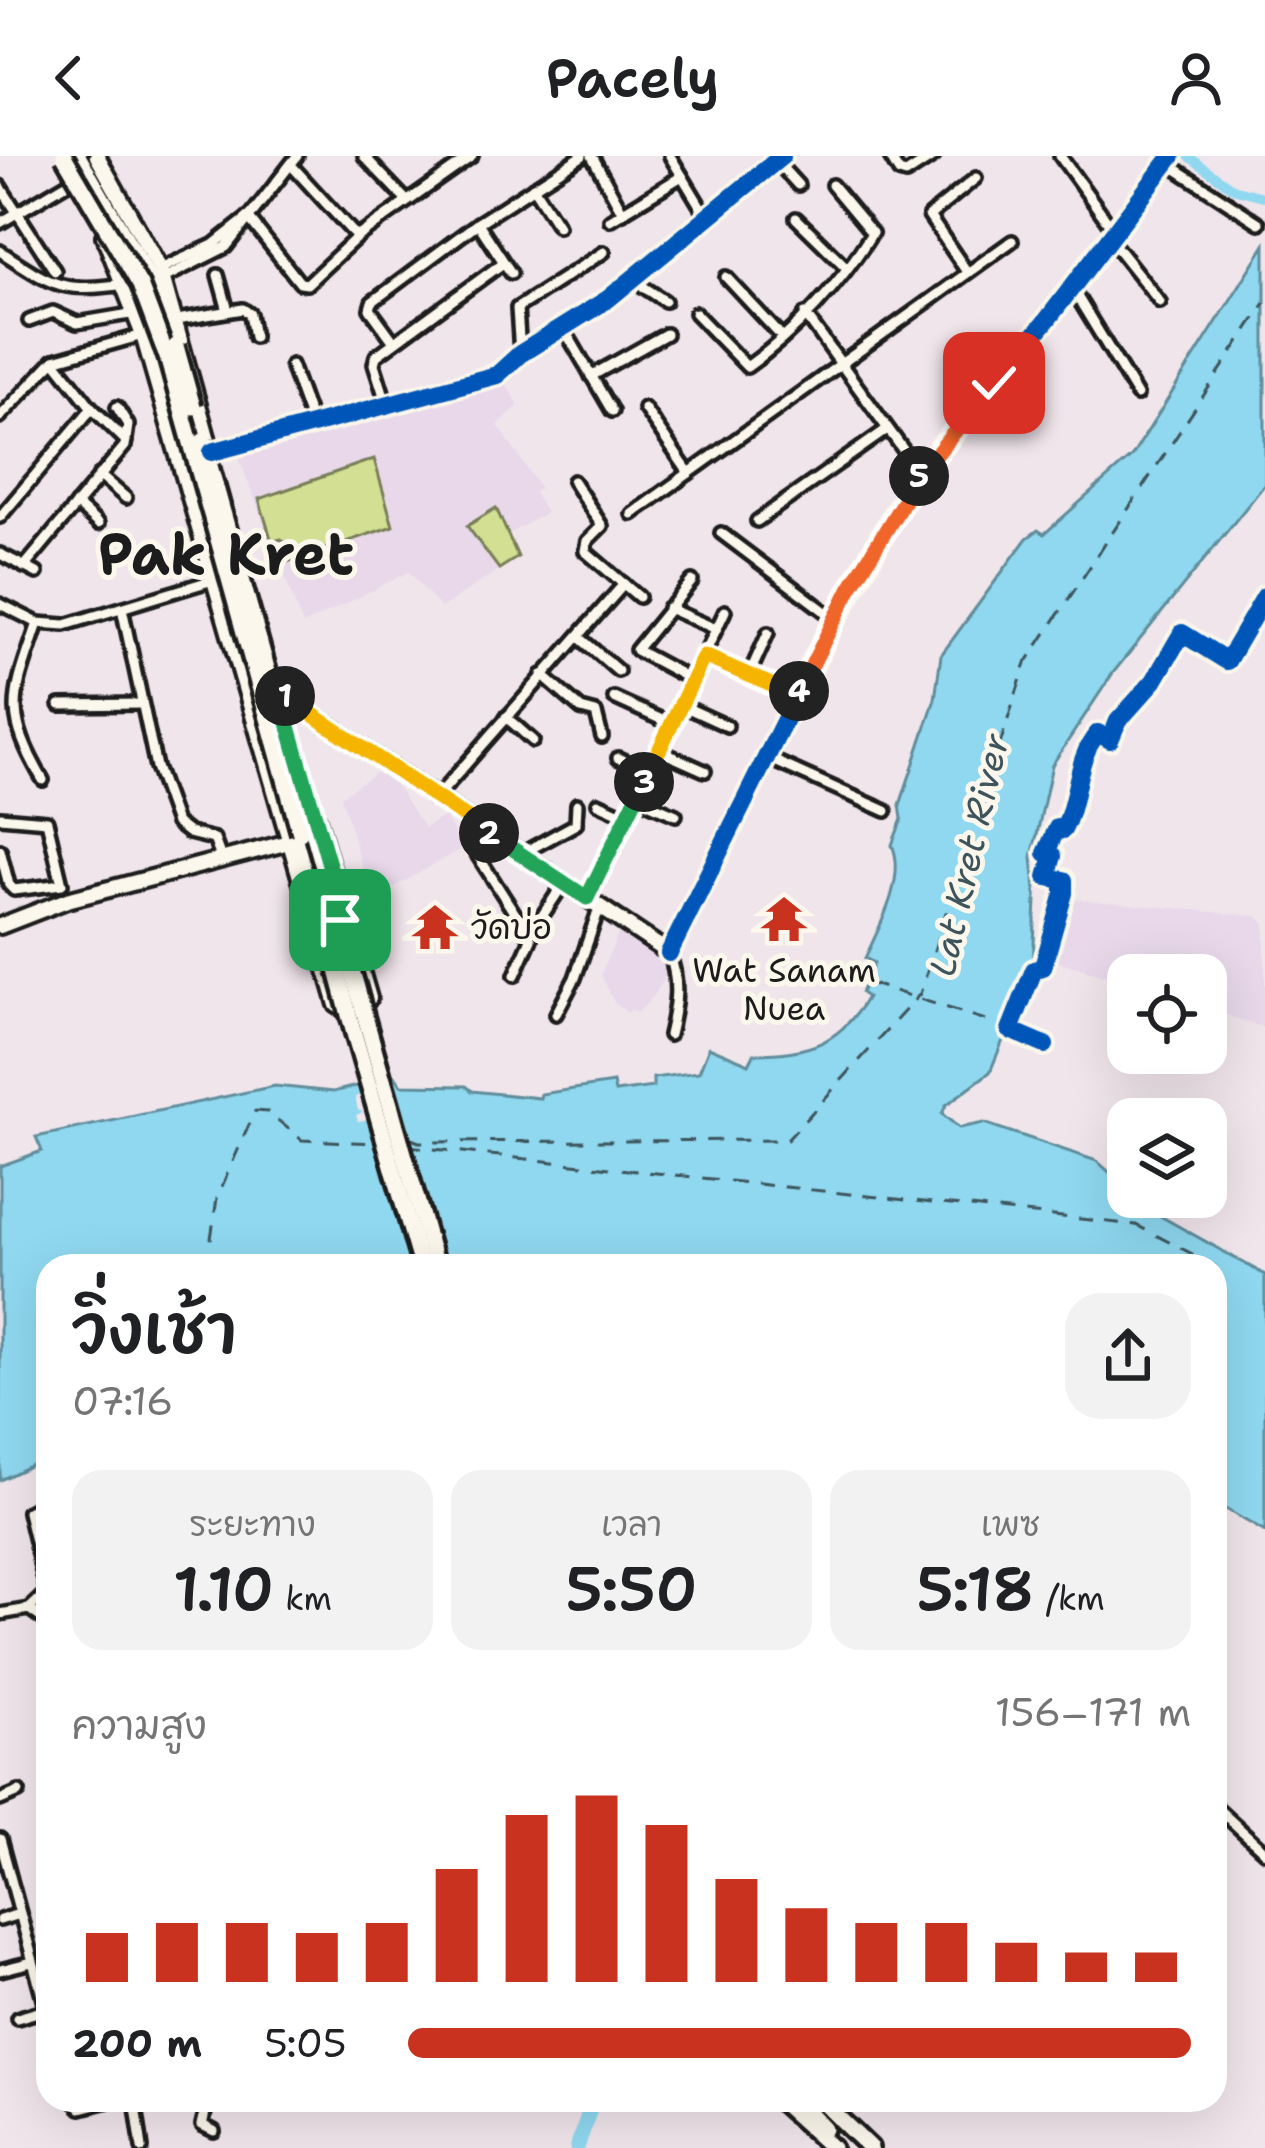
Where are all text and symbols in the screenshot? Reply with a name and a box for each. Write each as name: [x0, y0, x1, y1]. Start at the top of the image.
text: Pacely: [546, 42, 719, 114]
icon: back: [36, 45, 102, 111]
icon: person: [1163, 45, 1229, 111]
pin: [943, 332, 1045, 434]
icon: check: [961, 350, 1027, 416]
pin: 5: [889, 446, 949, 506]
text: 5: [909, 453, 929, 498]
district label: Pak Kret: [98, 516, 354, 592]
pin: 4: [769, 661, 829, 721]
pin: 1: [255, 666, 315, 726]
text: 4: [787, 668, 811, 713]
text: 1: [277, 673, 293, 718]
water label: Lat Kret River: [917, 728, 1021, 981]
pin: 3: [614, 752, 674, 812]
text: 3: [632, 759, 656, 804]
pin: 2: [459, 803, 519, 863]
text: 2: [477, 810, 501, 855]
pin: [289, 869, 391, 971]
icon: arrive: [307, 887, 373, 953]
temple icon: Wat Sanam Nuea: [759, 894, 809, 944]
temple icon: วัดบ่อ: [410, 902, 460, 952]
place label: วัดบ่อ: [471, 905, 552, 950]
place label: Wat Sanam Nuea: [692, 948, 876, 1031]
map controls: [1107, 954, 1227, 1218]
button: locate: [1107, 954, 1227, 1074]
button: layers: [1107, 1098, 1227, 1218]
text: วิ่งเช้า: [72, 1286, 237, 1374]
button: share: [1065, 1293, 1191, 1419]
text: 07:16: [72, 1375, 173, 1427]
text: ระยะทาง: [189, 1502, 316, 1547]
text: เวลา: [601, 1502, 662, 1547]
text: เพซ: [981, 1502, 1040, 1547]
text: 1.10: [173, 1549, 274, 1629]
text: 5:50: [565, 1549, 698, 1629]
text: 5:18: [916, 1549, 1034, 1629]
text: km: [274, 1576, 332, 1621]
text: /km: [1034, 1576, 1105, 1621]
text: 156–171 m: [995, 1686, 1191, 1738]
text: ความสูง: [72, 1699, 207, 1751]
text: 200 m: [72, 2017, 202, 2069]
text: 5:05: [264, 2017, 347, 2069]

